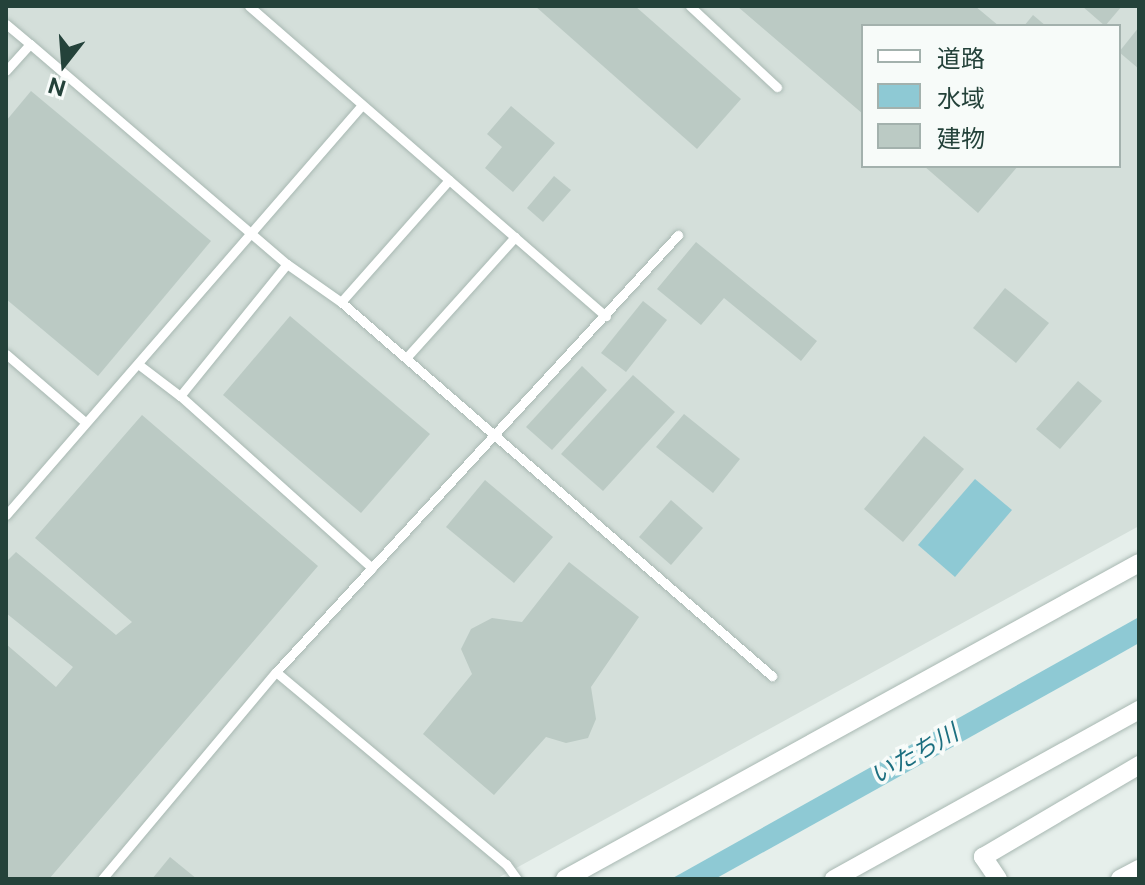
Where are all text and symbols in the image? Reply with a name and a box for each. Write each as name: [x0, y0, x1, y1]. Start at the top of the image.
north arrow: [24, 24, 104, 104]
legend: [861, 24, 1121, 168]
text: 道路: [937, 44, 985, 72]
text: N: [45, 72, 69, 102]
text: 水域: [937, 84, 985, 112]
text: 建物: [937, 124, 985, 152]
water label: いたち川: [865, 718, 963, 790]

